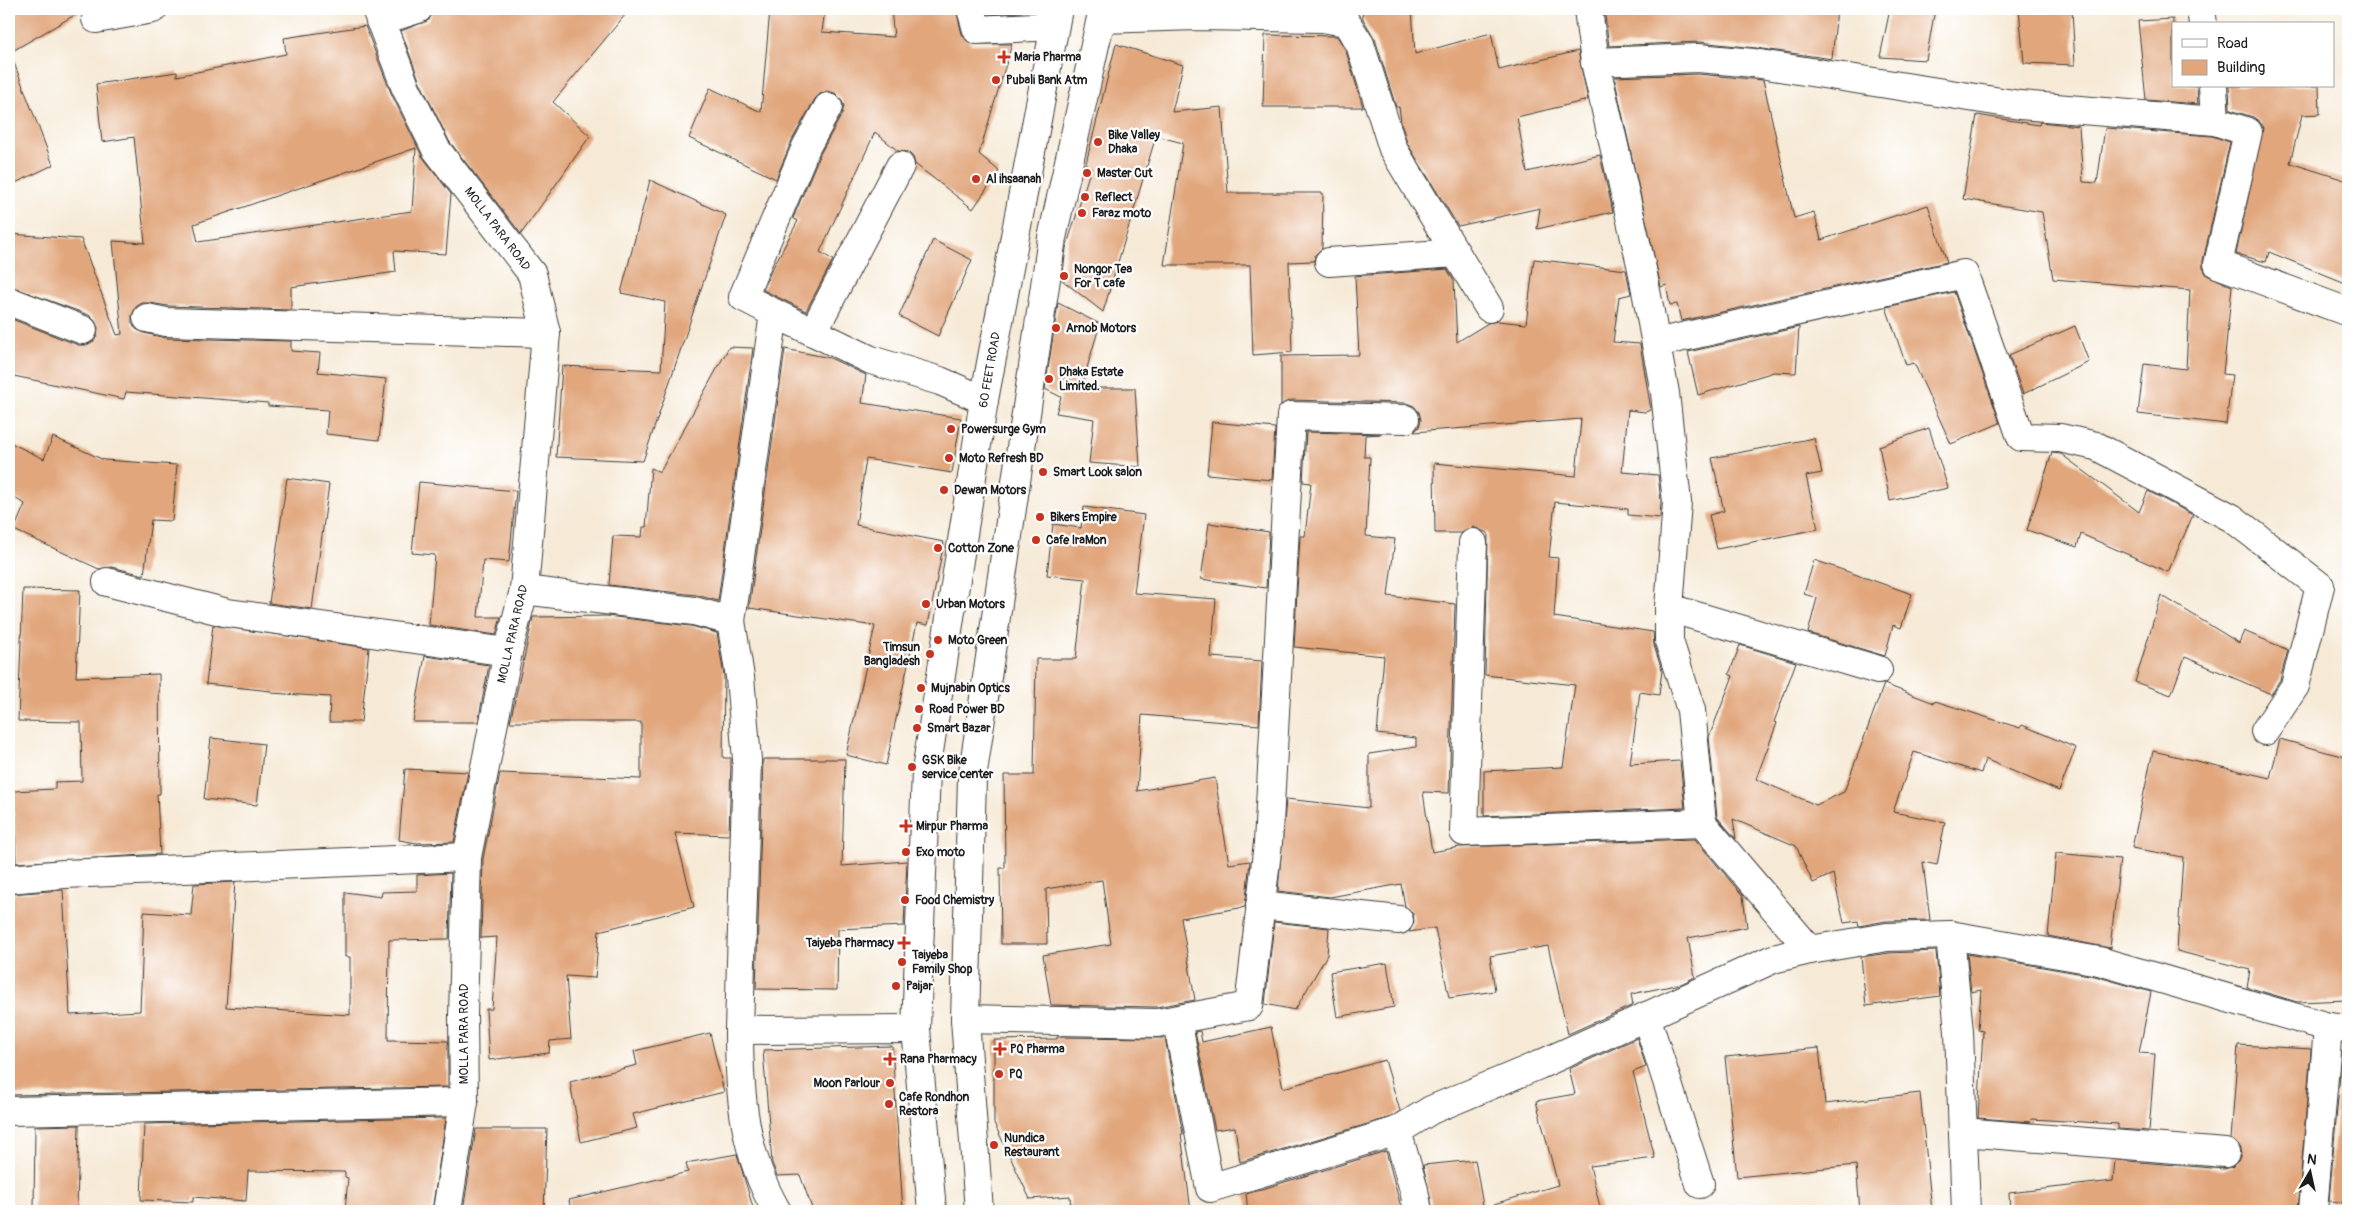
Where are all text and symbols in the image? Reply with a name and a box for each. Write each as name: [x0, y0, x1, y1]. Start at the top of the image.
legend: [2172, 22, 2334, 88]
text: Road: [2217, 34, 2248, 53]
place label: Maria Pharma: [1014, 50, 1082, 65]
marker: Maria Pharma: [998, 51, 1010, 63]
text: Building: [2217, 58, 2265, 77]
place label: Pubali Bank Atm: [1006, 73, 1088, 88]
marker: Pubali Bank Atm: [990, 74, 1002, 86]
place label: Bike Valley Dhaka: [1108, 128, 1161, 157]
marker: Bike Valley Dhaka: [1092, 136, 1104, 148]
place label: Master Cut: [1097, 166, 1154, 181]
marker: Master Cut: [1081, 167, 1093, 179]
place label: Al ihsaanah: [986, 172, 1042, 187]
marker: Al ihsaanah: [970, 173, 982, 185]
street label: MOLLA PARA ROAD: [461, 184, 534, 274]
place label: Reflect: [1095, 190, 1134, 205]
marker: Reflect: [1079, 191, 1091, 203]
place label: Faraz moto: [1092, 206, 1152, 221]
marker: Faraz moto: [1076, 207, 1088, 219]
place label: Nongor Tea For T cafe: [1074, 262, 1132, 291]
marker: Nongor Tea For T cafe: [1058, 270, 1070, 282]
place label: Arnob Motors: [1066, 321, 1137, 336]
marker: Arnob Motors: [1050, 322, 1062, 334]
street label: 60 FEET ROAD: [976, 330, 1004, 409]
place label: Dhaka Estate Limited.: [1059, 365, 1124, 394]
marker: Dhaka Estate Limited.: [1043, 373, 1055, 385]
place label: Powersurge Gym: [961, 422, 1046, 437]
marker: Powersurge Gym: [945, 423, 957, 435]
place label: Moto Refresh BD: [959, 451, 1044, 466]
marker: Moto Refresh BD: [943, 452, 955, 464]
place label: Smart Look salon: [1053, 465, 1142, 480]
marker: Smart Look salon: [1037, 466, 1049, 478]
place label: Dewan Motors: [954, 483, 1027, 498]
marker: Dewan Motors: [938, 484, 950, 496]
place label: Bikers Empire: [1050, 510, 1118, 525]
marker: Bikers Empire: [1034, 511, 1046, 523]
place label: Cafe IraMon: [1046, 533, 1107, 548]
marker: Cafe IraMon: [1030, 534, 1042, 546]
place label: Cotton Zone: [948, 541, 1015, 556]
marker: Cotton Zone: [932, 542, 944, 554]
street label: MOLLA PARA ROAD: [494, 583, 532, 685]
place label: Urban Motors: [936, 597, 1005, 612]
marker: Urban Motors: [920, 598, 932, 610]
place label: Moto Green: [948, 633, 1008, 648]
marker: Moto Green: [932, 634, 944, 646]
place label: Timsun Bangladesh: [864, 640, 920, 669]
marker: Timsun Bangladesh: [924, 648, 936, 660]
place label: Mujnabin Optics: [931, 681, 1010, 696]
marker: Mujnabin Optics: [915, 682, 927, 694]
place label: Road Power BD: [929, 702, 1005, 717]
marker: Road Power BD: [913, 703, 925, 715]
place label: Smart Bazar: [927, 721, 991, 736]
marker: Smart Bazar: [911, 722, 923, 734]
place label: GSK Bike service center: [922, 753, 994, 782]
marker: GSK Bike service center: [906, 761, 918, 773]
place label: Mirpur Pharma: [916, 819, 988, 834]
marker: Mirpur Pharma: [900, 820, 912, 832]
place label: Exo moto: [916, 845, 966, 860]
marker: Exo moto: [900, 846, 912, 858]
place label: Food Chemistry: [915, 893, 995, 908]
marker: Food Chemistry: [899, 894, 911, 906]
place label: Taiyeba Pharmacy: [805, 936, 895, 951]
marker: Taiyeba Pharmacy: [898, 937, 910, 949]
place label: Taiyeba Family Shop: [911, 948, 973, 977]
marker: Taiyeba Family Shop: [896, 956, 908, 968]
place label: Paijar: [906, 979, 933, 994]
marker: Paijar: [890, 980, 902, 992]
street label: MOLLA PARA ROAD: [457, 983, 472, 1084]
place label: PQ Pharma: [1010, 1042, 1065, 1057]
marker: PQ Pharma: [994, 1043, 1006, 1055]
place label: Rana Pharmacy: [900, 1052, 978, 1067]
marker: Rana Pharmacy: [884, 1053, 896, 1065]
place label: PQ: [1009, 1067, 1023, 1082]
marker: PQ: [993, 1068, 1005, 1080]
place label: Moon Parlour: [814, 1076, 881, 1091]
marker: Moon Parlour: [884, 1077, 896, 1089]
place label: Cafe Rondhon Restora: [899, 1090, 970, 1119]
marker: Cafe Rondhon Restora: [883, 1098, 895, 1110]
place label: Nundica Restaurant: [1004, 1131, 1061, 1160]
marker: Nundica Restaurant: [988, 1139, 1000, 1151]
north arrow: [2284, 1148, 2334, 1198]
text: N: [2306, 1151, 2318, 1169]

